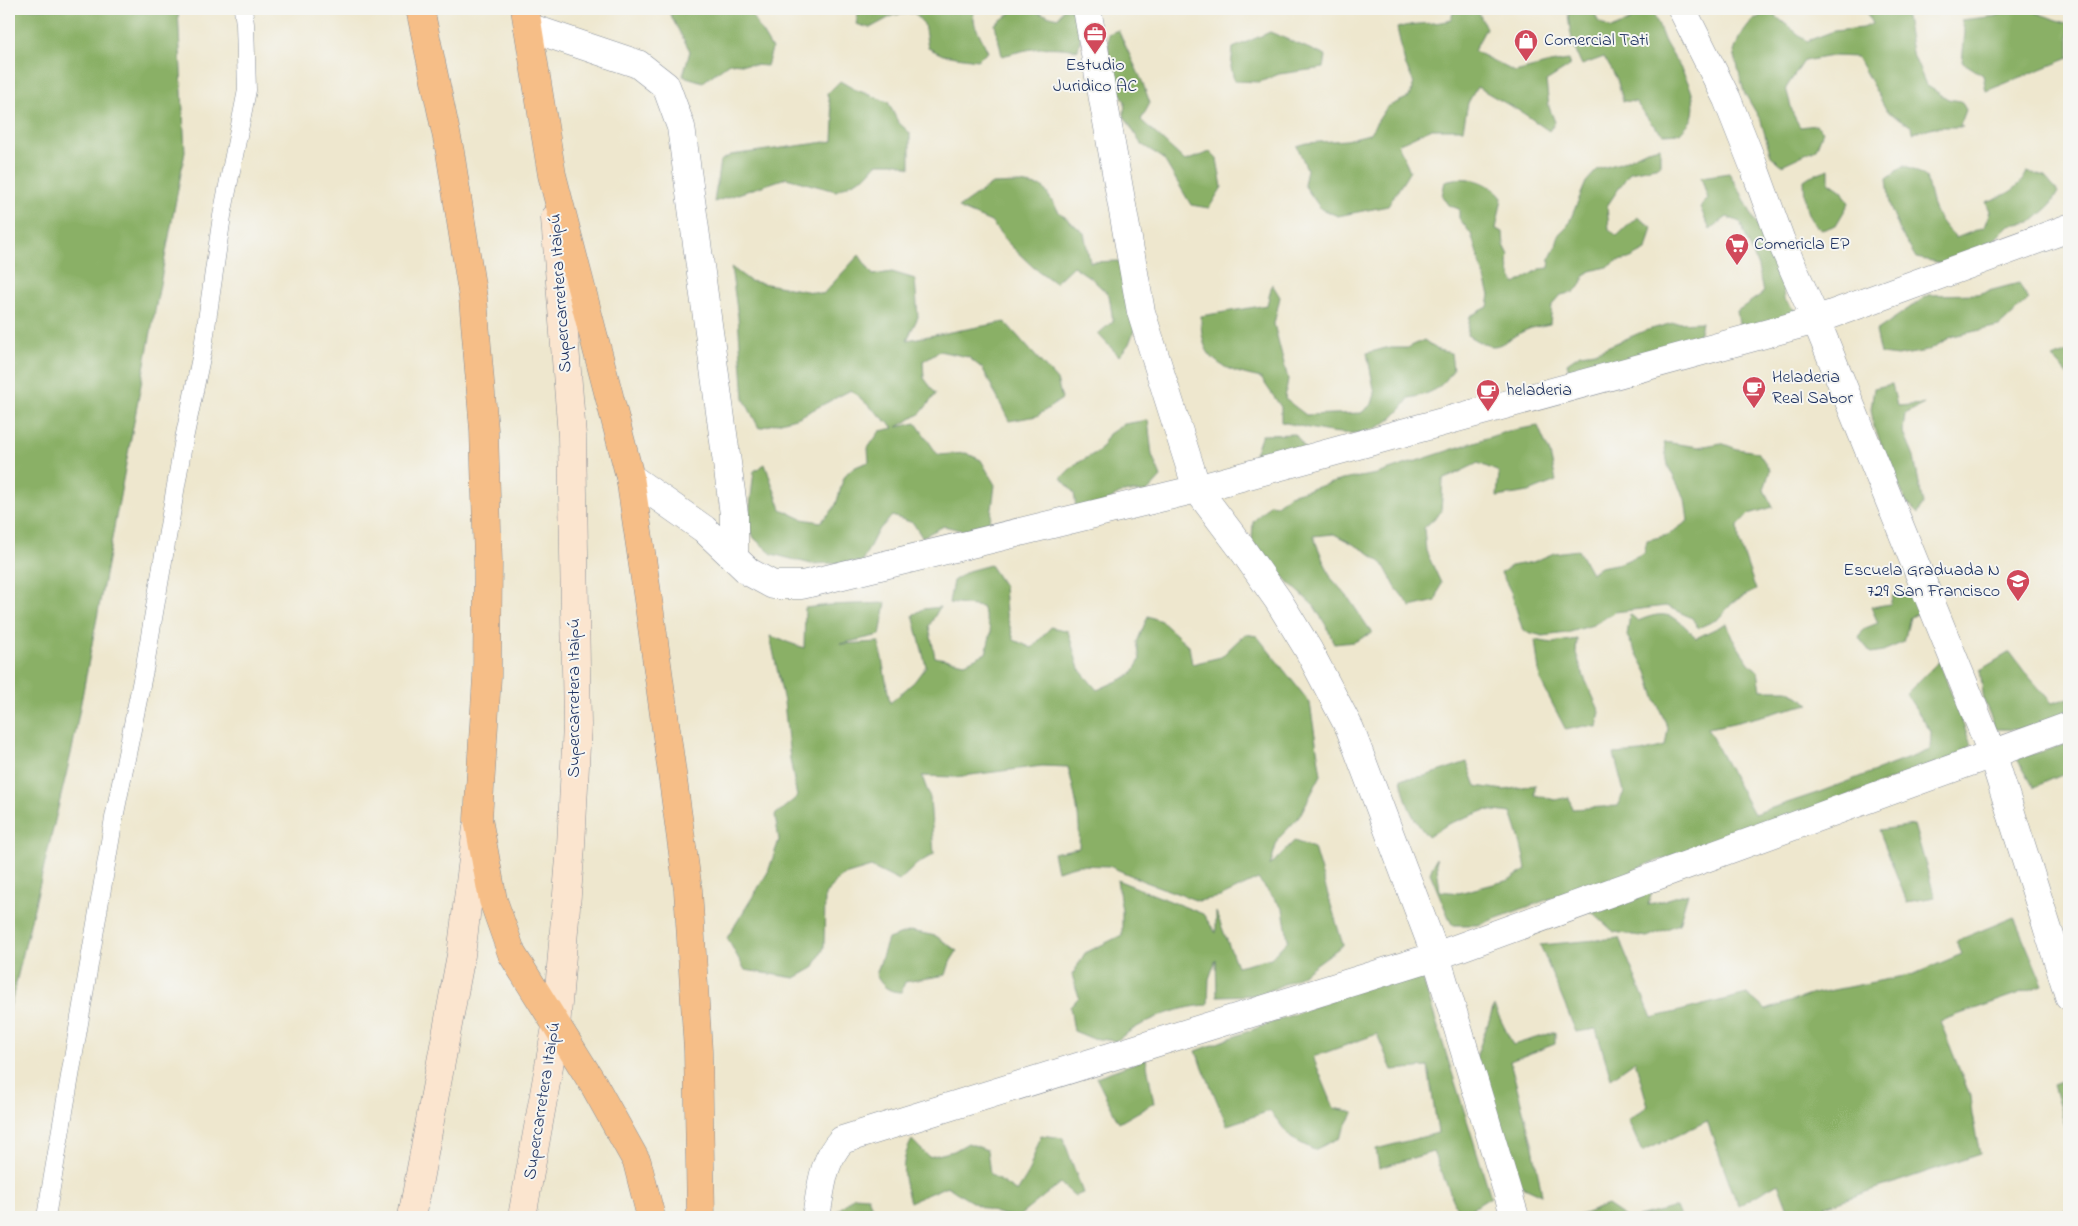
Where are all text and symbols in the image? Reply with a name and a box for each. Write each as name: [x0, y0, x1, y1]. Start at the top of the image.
office icon: Estudio Juridico AC: [1082, 21, 1108, 55]
shop icon: Comercial Tati: [1513, 28, 1539, 62]
place label: Comercial Tati: [1544, 28, 1649, 54]
place label: Estudio Juridico AC: [1053, 53, 1137, 100]
street label: Supercarretera Itaipú: [542, 213, 580, 373]
supermarket icon: Comericla EP: [1724, 232, 1750, 266]
place label: Comericla EP: [1754, 232, 1850, 258]
place label: Heladeria Real Sabor: [1772, 365, 1853, 412]
cafe icon: Heladeria Real Sabor: [1741, 375, 1767, 409]
cafe icon: heladeria: [1475, 378, 1501, 412]
place label: heladeria: [1506, 378, 1572, 404]
place label: Escuela Graduada N 729 San Francisco: [1843, 558, 2000, 605]
school or university icon: Escuela Graduada N 729 San Francisco: [2005, 568, 2031, 602]
street label: Supercarretera Itaipú: [562, 618, 588, 778]
street label: Supercarretera Itaipú: [518, 1020, 568, 1182]

